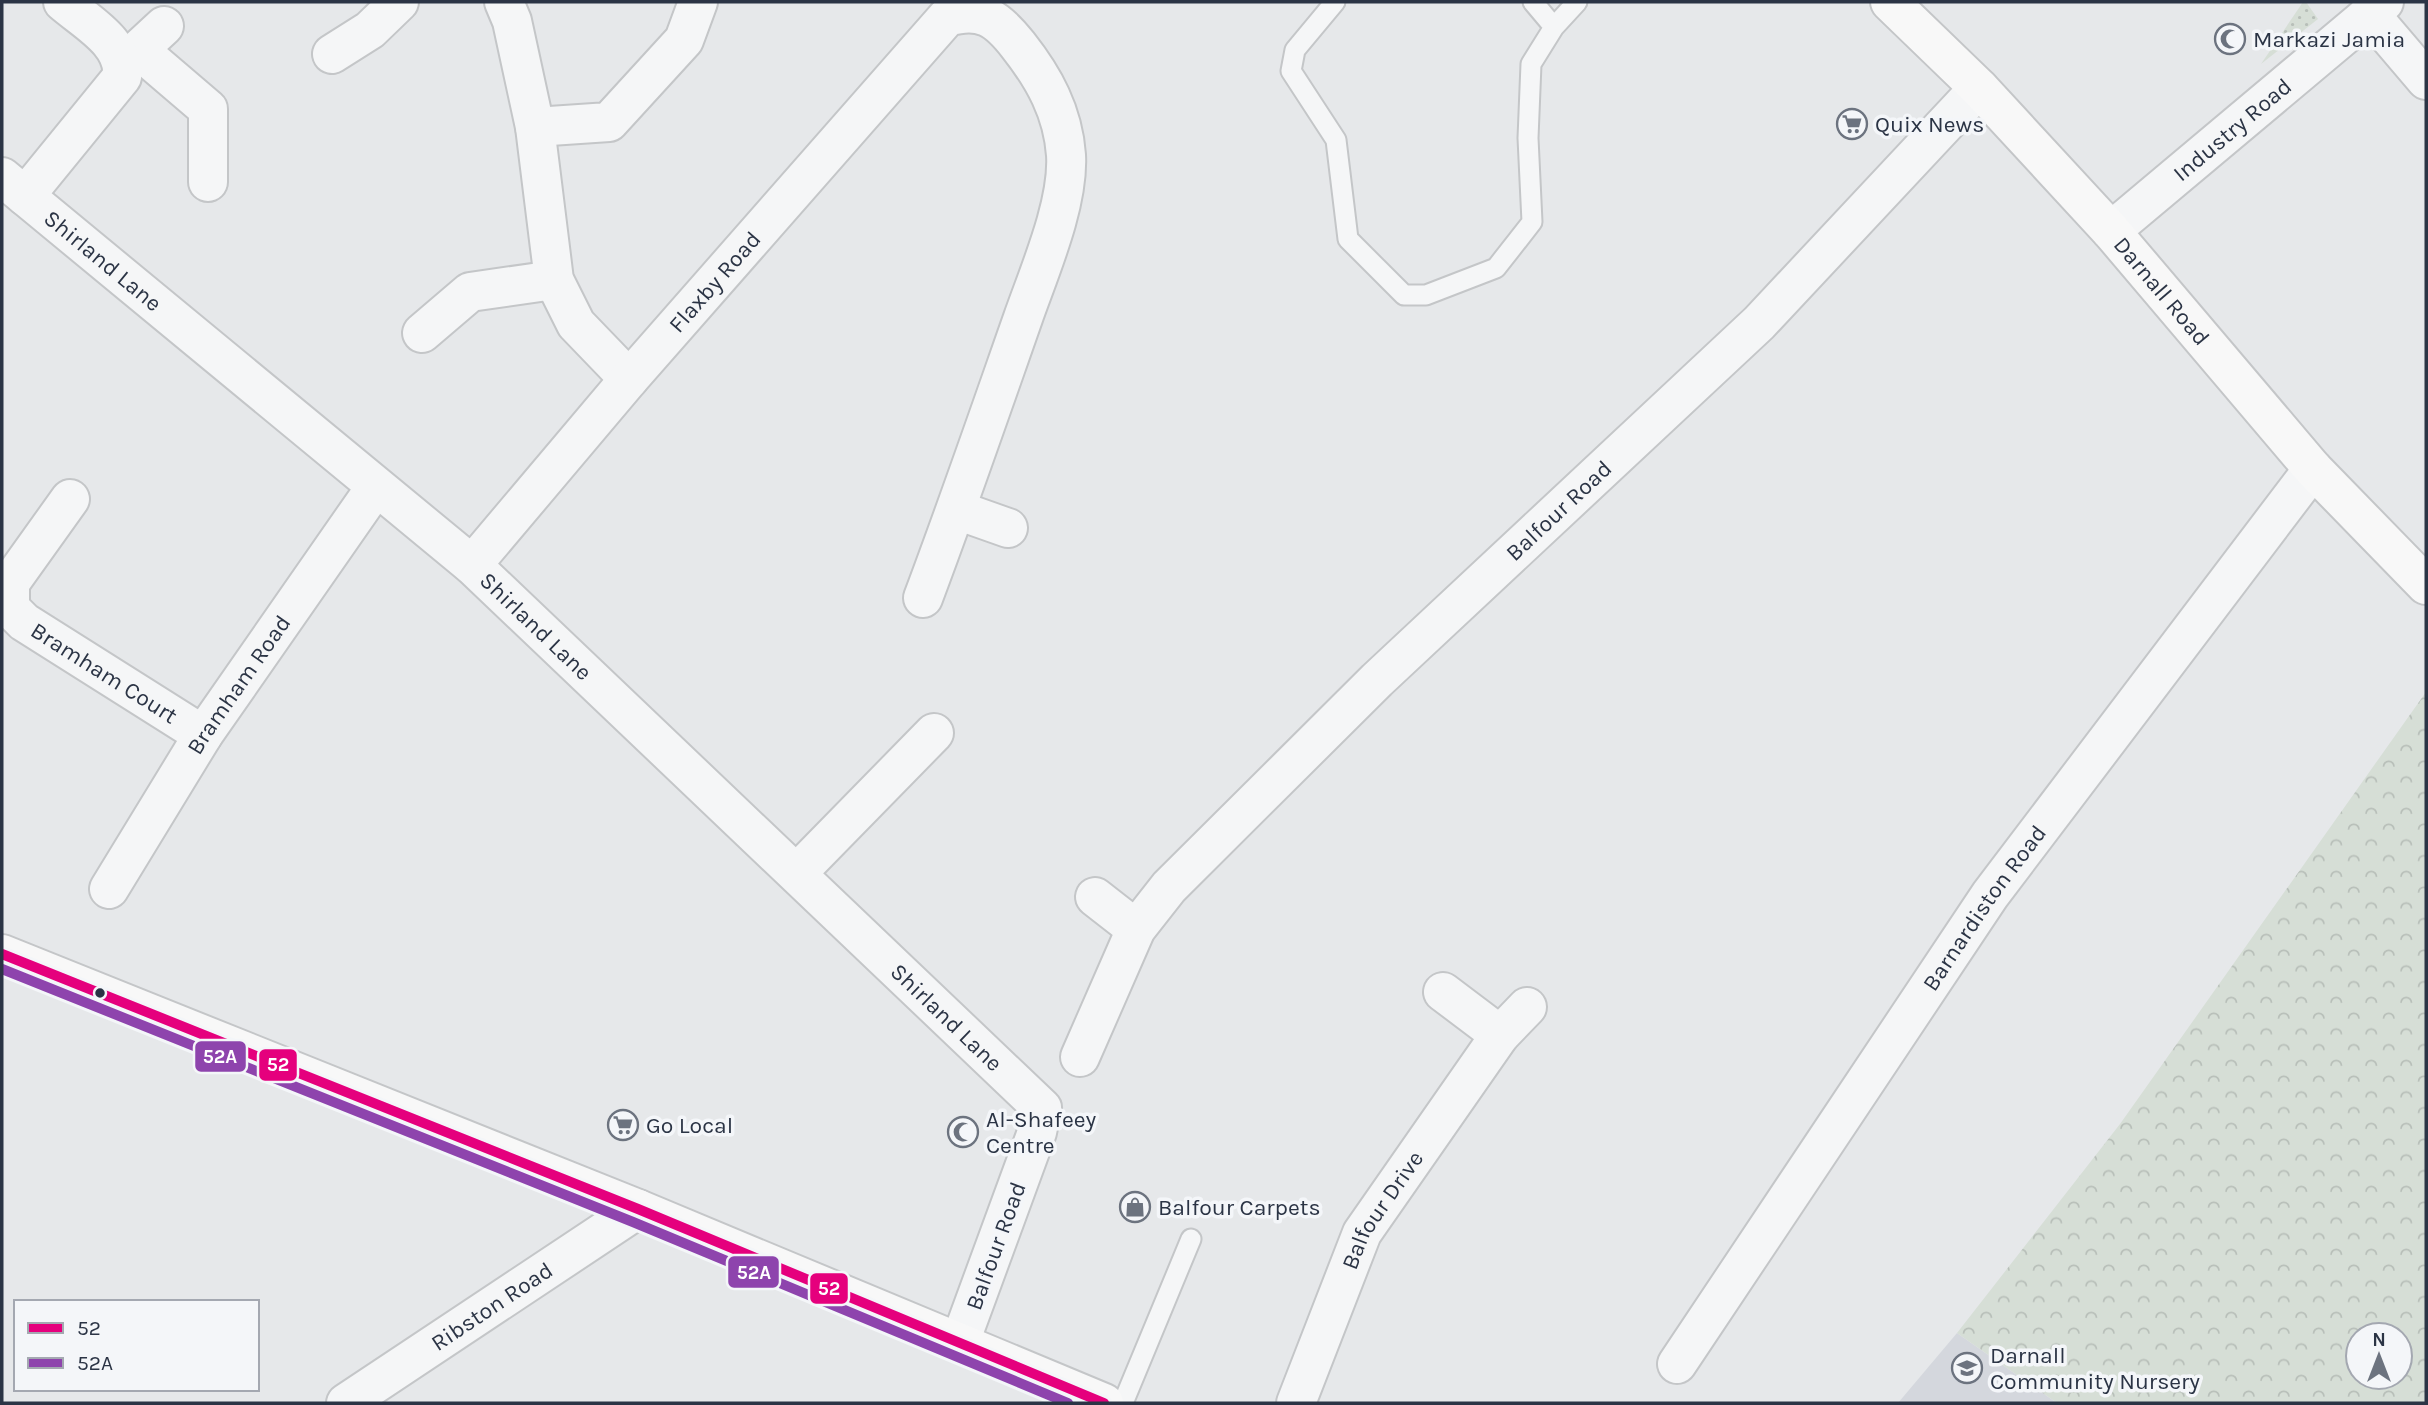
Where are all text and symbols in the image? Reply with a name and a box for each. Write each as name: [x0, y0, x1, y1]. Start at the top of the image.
mosque icon: Markazi Jamia: [2213, 22, 2247, 56]
place label: Markazi Jamia: [2253, 26, 2405, 53]
street label: Industry Road: [2167, 72, 2297, 187]
supermarket icon: Quix News: [1835, 107, 1869, 141]
place label: Quix News: [1875, 111, 1984, 138]
street label: Shirland Lane: [39, 204, 167, 317]
street label: Flaxby Road: [663, 225, 766, 338]
street label: Darnall Road: [2108, 231, 2216, 351]
street label: Balfour Road: [1500, 455, 1617, 566]
street label: Shirland Lane: [475, 567, 598, 686]
street label: Bramham Road: [181, 610, 296, 759]
street label: Bramham Court: [26, 616, 183, 729]
street label: Barnardiston Road: [1917, 820, 2052, 996]
street label: Shirland Lane: [885, 958, 1008, 1077]
unlabelled marker: [93, 986, 107, 1000]
line badge: 52A: [194, 1040, 247, 1073]
text: 52A: [203, 1046, 237, 1068]
line badge: 52: [258, 1048, 298, 1082]
text: 52: [267, 1054, 289, 1076]
place label: Al-Shafeey Centre: [986, 1106, 1097, 1159]
supermarket icon: Go Local: [606, 1108, 640, 1142]
place label: Go Local: [646, 1112, 733, 1139]
mosque icon: Al-Shafeey Centre: [946, 1115, 980, 1149]
street label: Balfour Drive: [1336, 1145, 1429, 1273]
street label: Balfour Road: [960, 1178, 1032, 1314]
shop icon: Balfour Carpets: [1118, 1190, 1152, 1224]
place label: Balfour Carpets: [1158, 1194, 1321, 1221]
line badge: 52A: [727, 1255, 780, 1289]
street label: Ribston Road: [426, 1256, 558, 1356]
text: 52A: [737, 1262, 771, 1284]
line badge: 52: [809, 1272, 849, 1305]
text: 52: [818, 1278, 840, 1300]
legend: [14, 1300, 259, 1391]
text: 52: [77, 1316, 101, 1340]
north arrow: [2344, 1321, 2414, 1391]
text: N: [2372, 1329, 2386, 1351]
place label: Darnall Community Nursery: [1990, 1342, 2200, 1395]
text: 52A: [77, 1351, 113, 1375]
school or university icon: Darnall Community Nursery: [1950, 1351, 1984, 1385]

